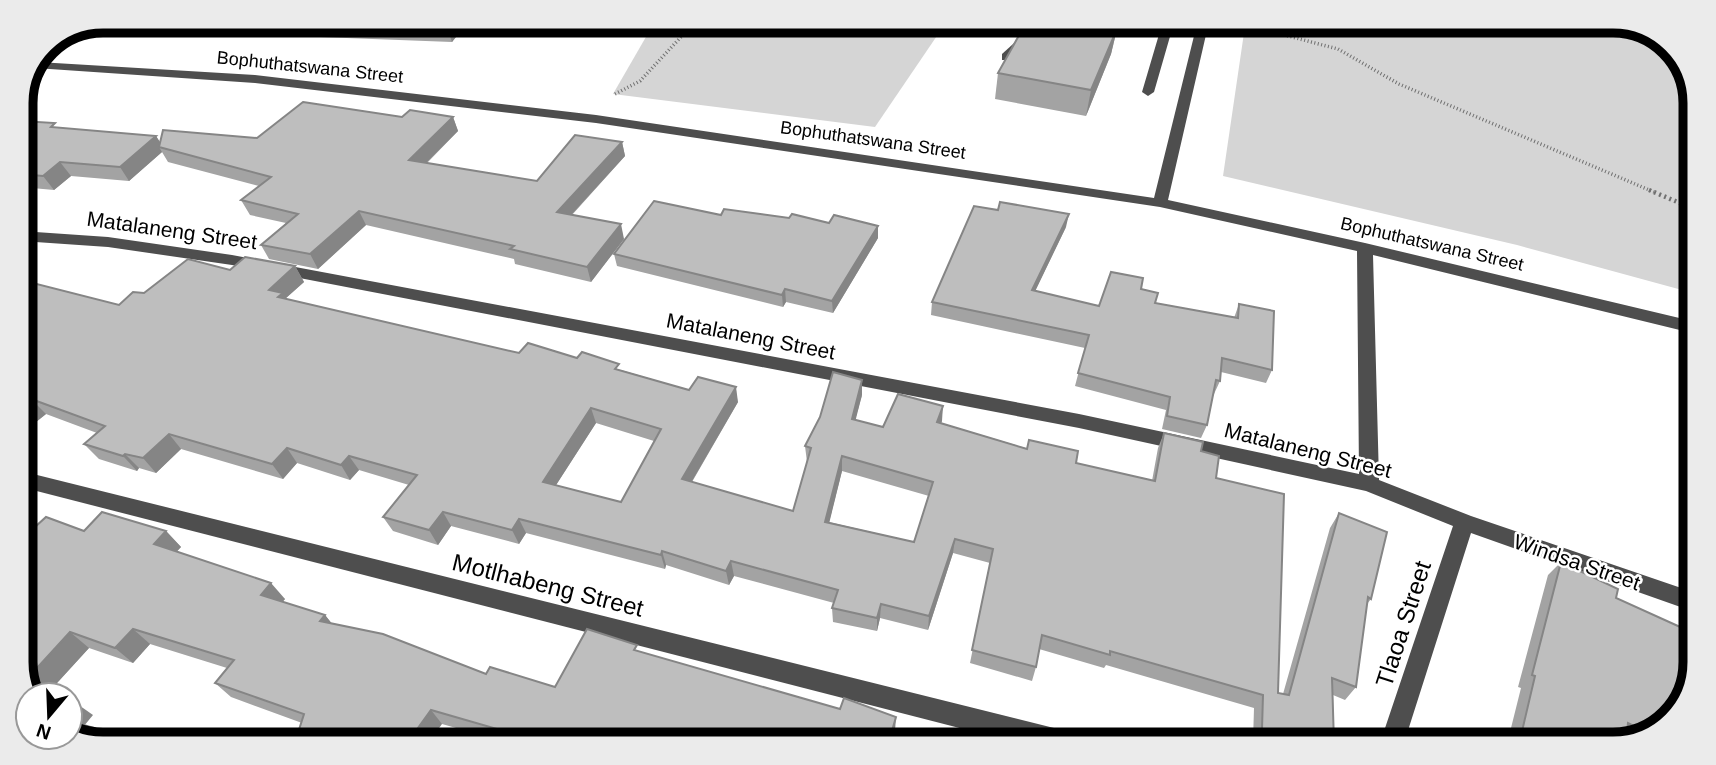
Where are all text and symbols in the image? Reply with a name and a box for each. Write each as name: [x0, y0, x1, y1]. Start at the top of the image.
street label: Bophuthatswana Street: [216, 47, 404, 87]
street label: Bophuthatswana Street: [779, 117, 967, 163]
street label: Matalaneng Street: [85, 207, 259, 253]
street label: Bophuthatswana Street: [1339, 213, 1525, 275]
street label: Matalaneng Street: [665, 308, 838, 364]
street label: Matalaneng Street: [1222, 418, 1394, 482]
street label: Windsa Street: [1511, 530, 1643, 594]
street label: Motlhabeng Street: [450, 548, 647, 622]
street label: Tlaoa Street: [1370, 557, 1436, 690]
north arrow: [14, 681, 84, 751]
text: N: [34, 719, 54, 744]

